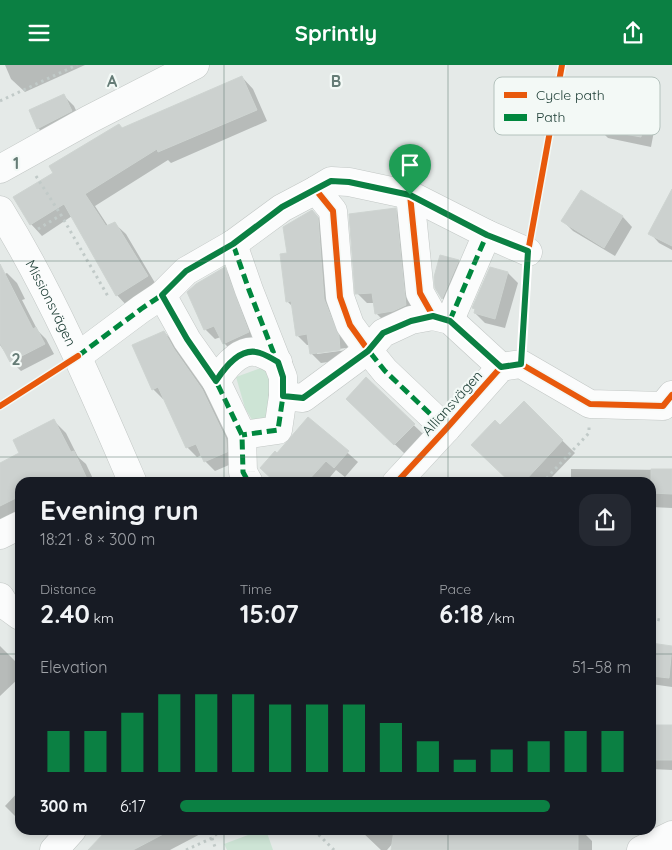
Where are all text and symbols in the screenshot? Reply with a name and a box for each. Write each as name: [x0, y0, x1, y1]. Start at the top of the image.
icon: menu: [25, 19, 53, 47]
text: Sprintly: [295, 19, 377, 47]
icon: share: [619, 19, 647, 47]
text: A: [107, 71, 118, 91]
text: B: [331, 71, 341, 91]
legend: [494, 77, 660, 135]
text: Cycle path: [536, 86, 605, 104]
text: Path: [536, 108, 565, 126]
pin: [389, 144, 431, 195]
icon: arrive: [396, 151, 424, 179]
text: 1: [13, 153, 19, 173]
street label: Missionsvägen: [22, 257, 80, 349]
text: 2: [11, 349, 21, 369]
street label: Alliansvägen: [418, 367, 486, 439]
text: Evening run: [40, 492, 199, 527]
button: share: [579, 494, 631, 546]
text: 18:21 · 8 × 300 m: [40, 529, 155, 549]
text: Distance: [40, 580, 96, 598]
text: Time: [240, 580, 272, 598]
text: Pace: [439, 580, 471, 598]
text: 2.40: [40, 598, 90, 629]
text: 15:07: [240, 598, 299, 629]
text: 6:18: [439, 598, 483, 629]
text: km: [90, 609, 114, 627]
text: /km: [483, 609, 515, 627]
text: Elevation: [40, 657, 107, 677]
text: 51–58 m: [572, 657, 631, 677]
text: 300 m: [40, 796, 87, 816]
text: 6:17: [120, 796, 146, 816]

